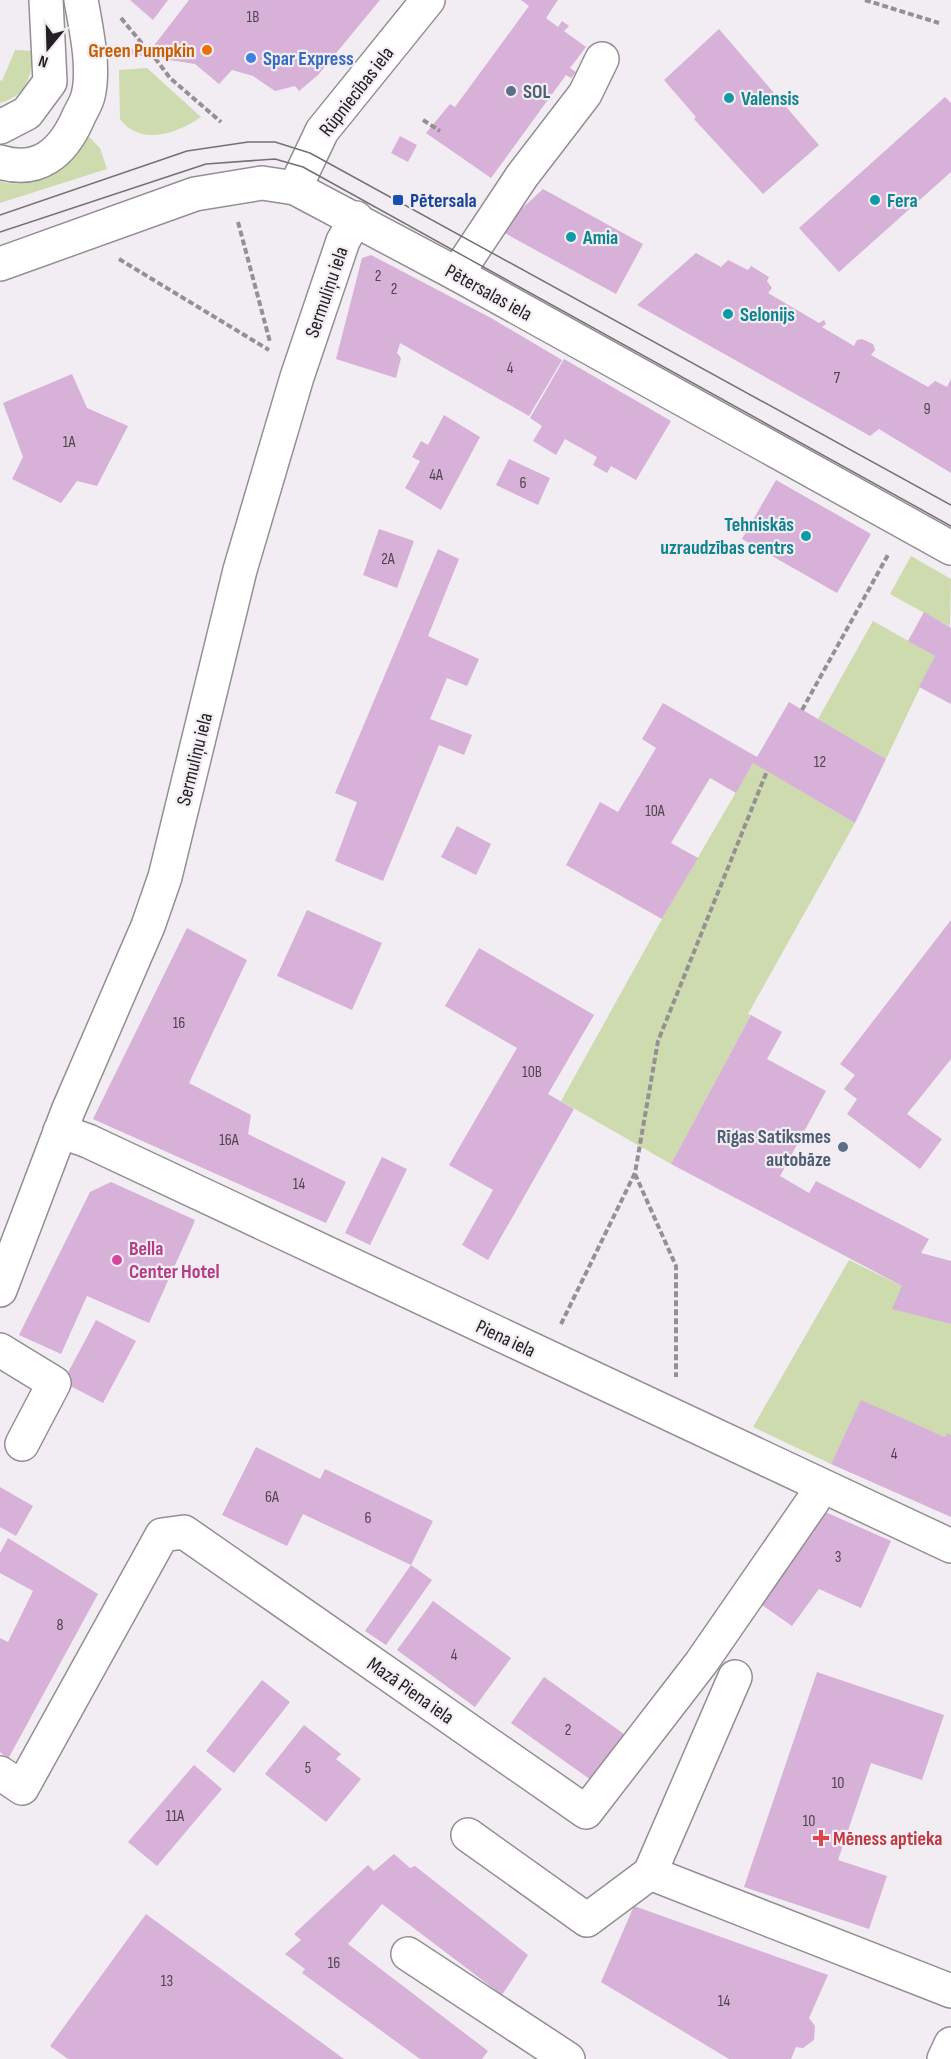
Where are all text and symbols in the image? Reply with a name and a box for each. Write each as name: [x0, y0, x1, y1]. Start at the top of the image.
house number: 1B: [247, 8, 259, 27]
north arrow: [18, 18, 78, 78]
place label: Green Pumpkin: [88, 39, 195, 63]
street label: Rūpniecības iela: [314, 42, 399, 141]
marker: Green Pumpkin: [200, 43, 214, 57]
place label: Spar Express: [263, 47, 354, 71]
text: N: [36, 50, 51, 71]
marker: Spar Express: [244, 51, 258, 65]
place label: SOL: [523, 80, 550, 104]
marker: SOL: [504, 84, 518, 98]
place label: Valensis: [741, 87, 799, 111]
marker: Valensis: [722, 91, 736, 105]
place label: Pētersala: [410, 189, 477, 213]
place label: Fera: [887, 189, 918, 213]
marker: Pētersala: [391, 193, 405, 207]
marker: Fera: [868, 193, 882, 207]
place label: Amia: [582, 226, 618, 250]
marker: Amia: [564, 230, 578, 244]
street label: Sermuliņu iela: [300, 244, 354, 341]
street label: Pētersalas iela: [441, 259, 536, 327]
house number: 2: [375, 267, 381, 286]
house number: 2: [391, 280, 397, 299]
place label: Selonijs: [740, 303, 795, 327]
marker: Selonijs: [721, 307, 735, 321]
house number: 4: [507, 359, 514, 378]
house number: 7: [834, 369, 841, 388]
house number: 9: [923, 400, 931, 419]
house number: 1A: [63, 433, 75, 452]
house number: 4A: [429, 466, 443, 485]
house number: 6: [519, 474, 527, 493]
place label: Tehniskās uzraudzības centrs: [660, 513, 794, 560]
marker: Tehniskās uzraudzības centrs: [799, 529, 813, 543]
house number: 2A: [381, 550, 395, 569]
street label: Sermuliņu iela: [172, 710, 218, 808]
house number: 12: [814, 753, 826, 772]
house number: 10A: [645, 802, 665, 821]
house number: 16: [173, 1014, 185, 1033]
house number: 10B: [522, 1063, 542, 1082]
place label: Rīgas Satiksmes autobāze: [717, 1125, 831, 1172]
house number: 16A: [219, 1131, 239, 1150]
marker: Rīgas Satiksmes autobāze: [836, 1140, 850, 1154]
house number: 14: [293, 1175, 305, 1194]
place label: Bella Center Hotel: [129, 1237, 220, 1284]
marker: Bella Center Hotel: [110, 1253, 124, 1267]
street label: Piena iela: [472, 1315, 539, 1363]
house number: 4: [891, 1445, 898, 1464]
house number: 6A: [265, 1488, 279, 1507]
house number: 6: [364, 1509, 372, 1528]
house number: 3: [835, 1548, 841, 1567]
house number: 8: [56, 1616, 64, 1635]
house number: 4: [451, 1646, 458, 1665]
street label: Mazā Piena iela: [362, 1652, 458, 1729]
house number: 2: [565, 1721, 571, 1740]
house number: 5: [305, 1759, 311, 1778]
house number: 10: [832, 1774, 844, 1793]
house number: 11A: [166, 1807, 184, 1826]
house number: 10: [803, 1812, 815, 1831]
place label: Mēness aptieka: [833, 1827, 943, 1851]
marker: Mēness aptieka: [814, 1831, 828, 1845]
house number: 16: [328, 1954, 340, 1973]
house number: 13: [161, 1972, 173, 1991]
house number: 14: [718, 1992, 730, 2011]

